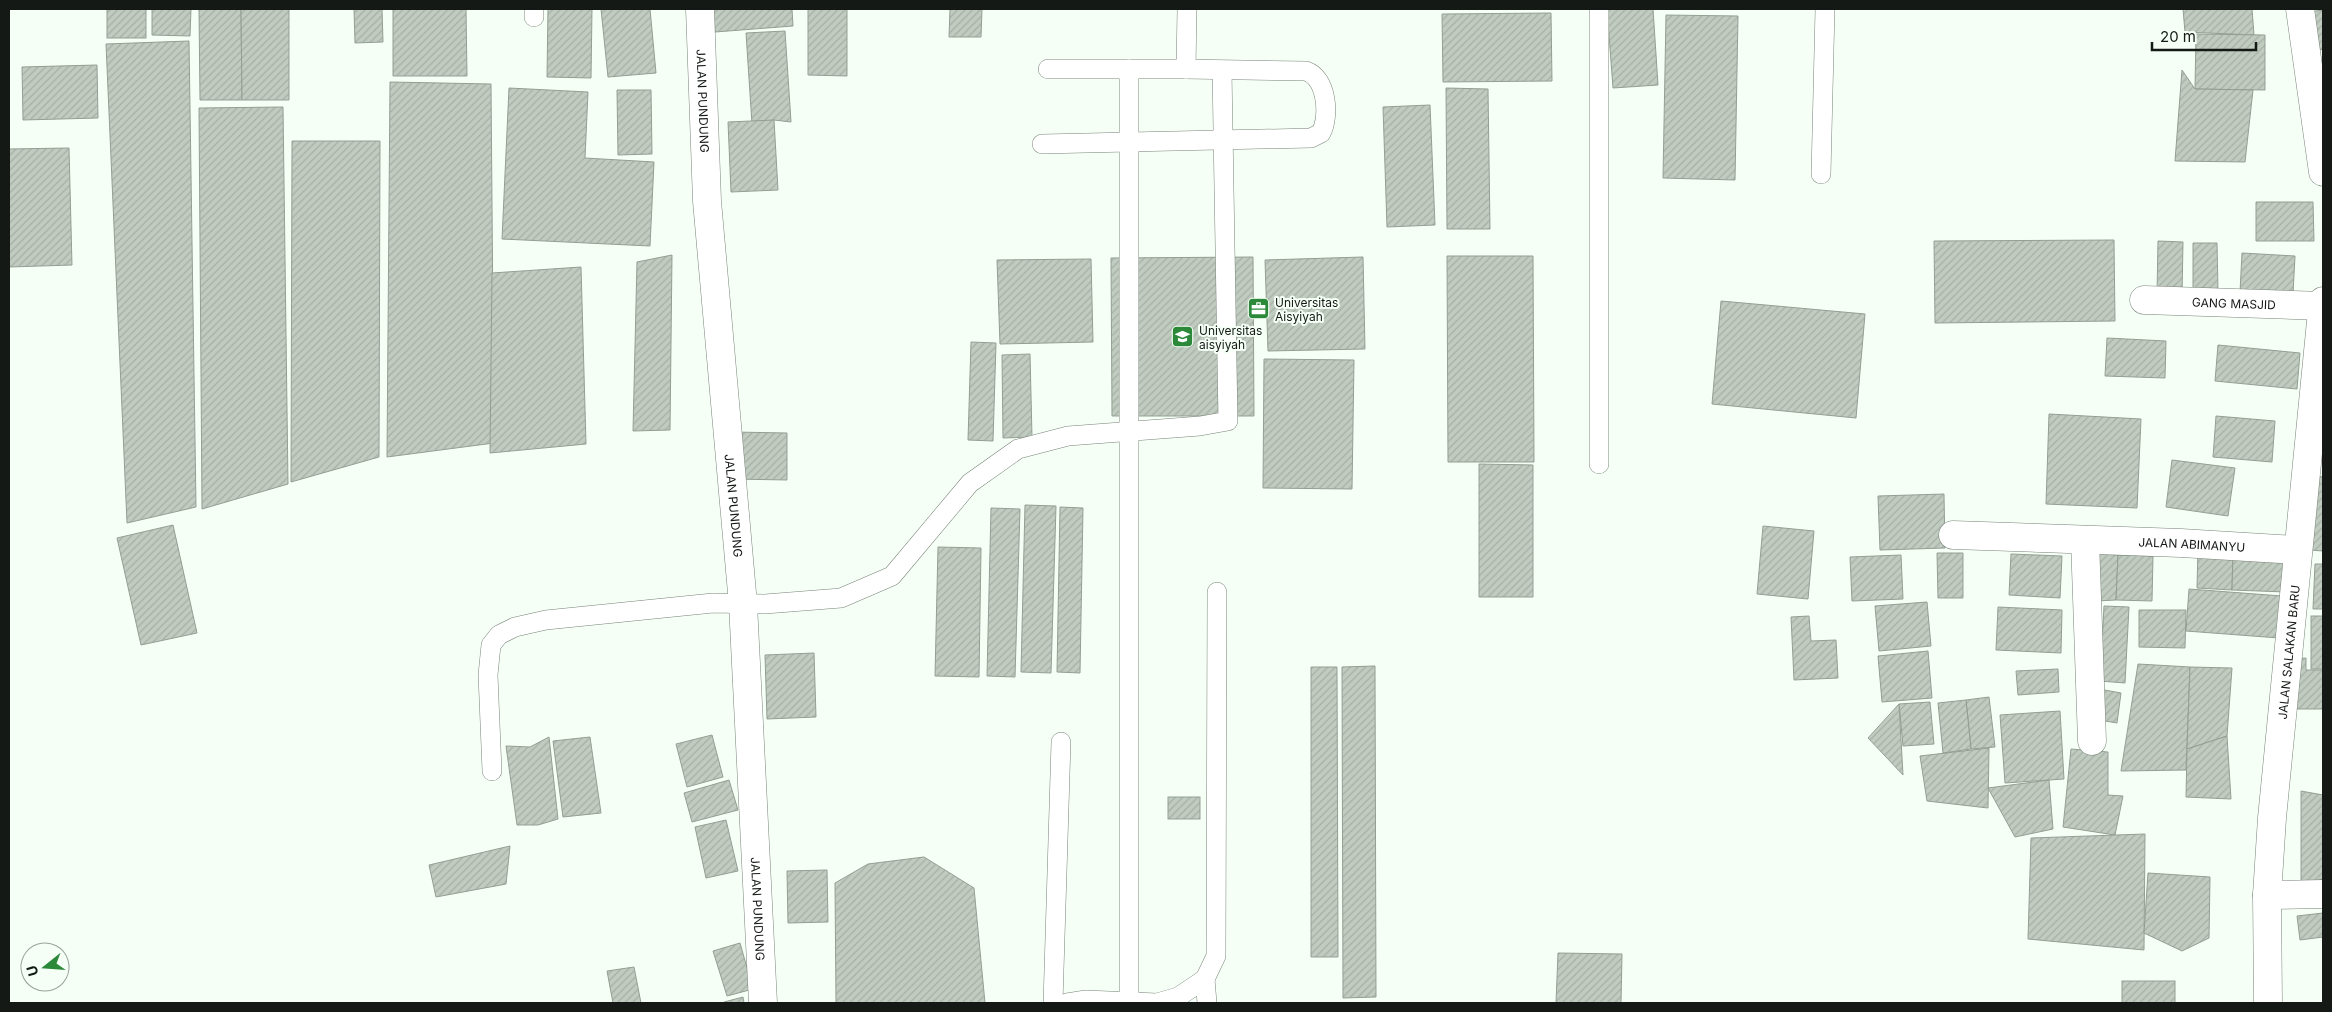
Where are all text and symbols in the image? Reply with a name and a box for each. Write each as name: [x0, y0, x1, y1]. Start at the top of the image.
scale bar: [2152, 20, 2256, 52]
text: 20 m: [2160, 27, 2196, 46]
street label: JALAN PUNDUNG: [694, 49, 713, 153]
street label: GANG MASJID: [2192, 294, 2276, 312]
place label: Universitas Aisyiyah: [1275, 295, 1338, 324]
office icon: Universitas Aisyiyah: [1247, 297, 1271, 321]
place label: Universitas aisyiyah: [1199, 323, 1262, 352]
school or university icon: Universitas aisyiyah: [1171, 325, 1195, 349]
street label: JALAN PUNDUNG: [722, 453, 746, 558]
street label: JALAN ABIMANYU: [2138, 534, 2246, 554]
street label: JALAN SALAKAN BARU: [2274, 584, 2302, 720]
street label: JALAN PUNDUNG: [748, 857, 768, 961]
north arrow: [20, 942, 70, 992]
text: U: [22, 964, 42, 978]

